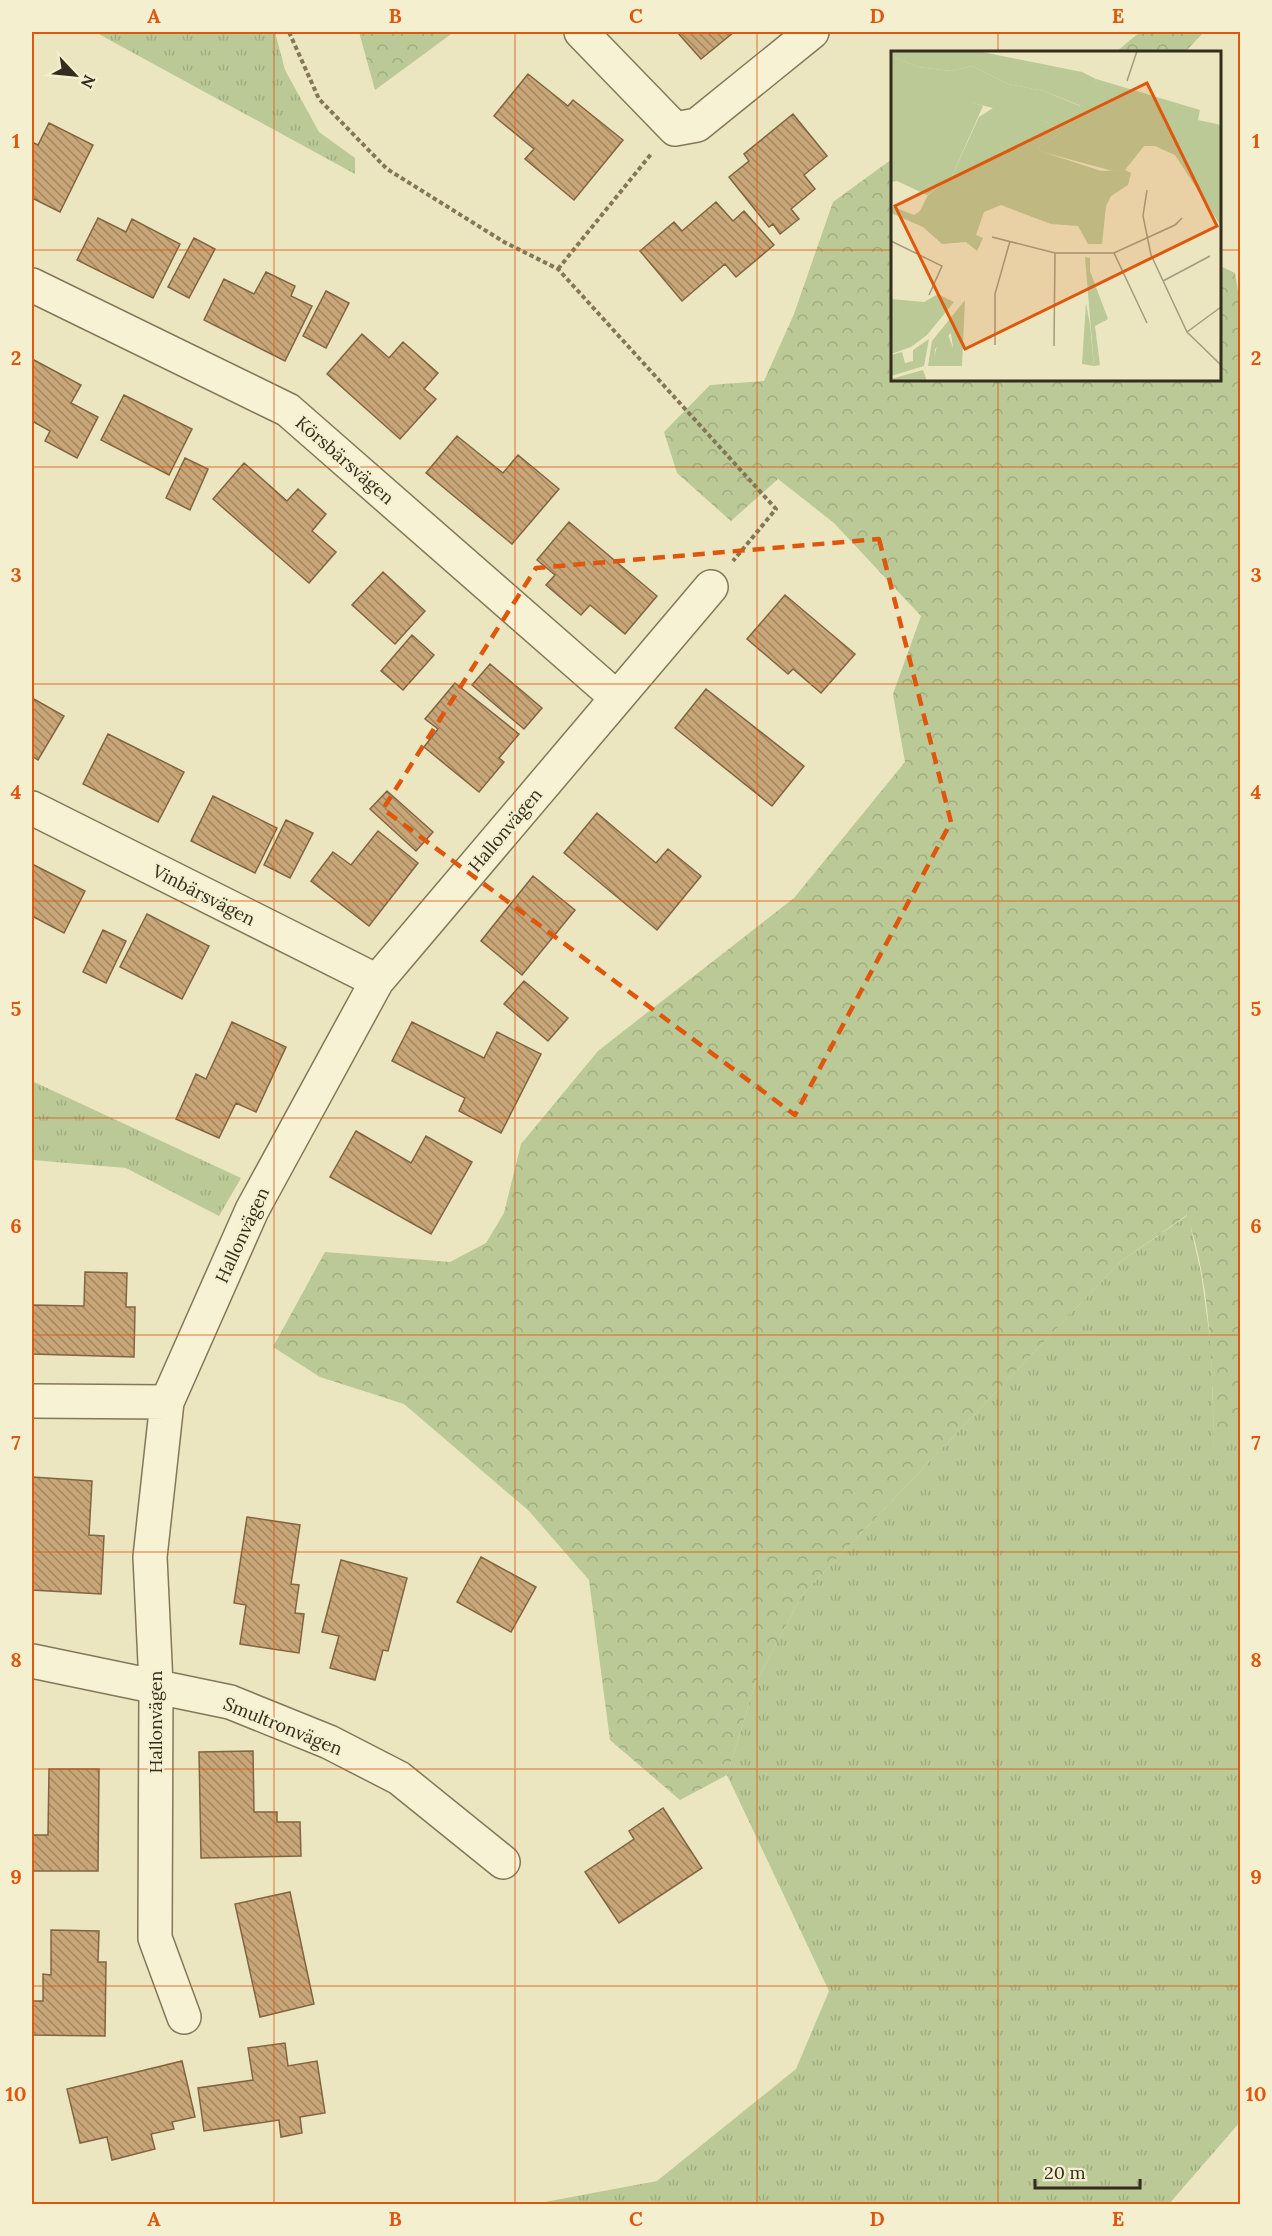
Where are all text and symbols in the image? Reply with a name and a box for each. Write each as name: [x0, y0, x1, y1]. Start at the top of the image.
text: A: [147, 3, 161, 28]
text: B: [388, 3, 402, 28]
text: C: [629, 3, 643, 28]
text: D: [869, 3, 885, 28]
text: E: [1112, 3, 1124, 28]
north arrow: [45, 45, 105, 105]
inset map: [891, 51, 1221, 381]
text: N: [77, 72, 100, 92]
text: 1: [12, 128, 20, 153]
text: 1: [1252, 128, 1260, 153]
text: 2: [11, 345, 21, 370]
text: 2: [1251, 345, 1261, 370]
street label: Körsbärsvägen: [291, 411, 399, 509]
text: 3: [10, 562, 22, 587]
text: 3: [1250, 562, 1262, 587]
text: 4: [11, 779, 22, 804]
text: 4: [1251, 779, 1262, 804]
street label: Hallonvägen: [463, 783, 547, 877]
street label: Vinbärsvägen: [148, 859, 259, 931]
text: 5: [11, 996, 22, 1021]
text: 5: [1251, 996, 1262, 1021]
street label: Hallonvägen: [210, 1183, 274, 1286]
text: 6: [10, 1213, 22, 1238]
text: 6: [1250, 1213, 1262, 1238]
text: 7: [11, 1430, 21, 1455]
text: 7: [1251, 1430, 1261, 1455]
text: 8: [10, 1647, 22, 1672]
text: 8: [1250, 1647, 1262, 1672]
street label: Hallonvägen: [144, 1670, 167, 1773]
street label: Smultronvägen: [220, 1692, 346, 1760]
text: 9: [10, 1864, 22, 1889]
text: 9: [1250, 1864, 1262, 1889]
text: 10: [6, 2081, 26, 2106]
text: 10: [1246, 2081, 1266, 2106]
scale bar: [1035, 2152, 1140, 2190]
text: 20 m: [1044, 2161, 1086, 2184]
text: A: [147, 2206, 161, 2231]
text: B: [388, 2206, 402, 2231]
text: C: [629, 2206, 643, 2231]
text: D: [869, 2206, 885, 2231]
text: E: [1112, 2206, 1124, 2231]

